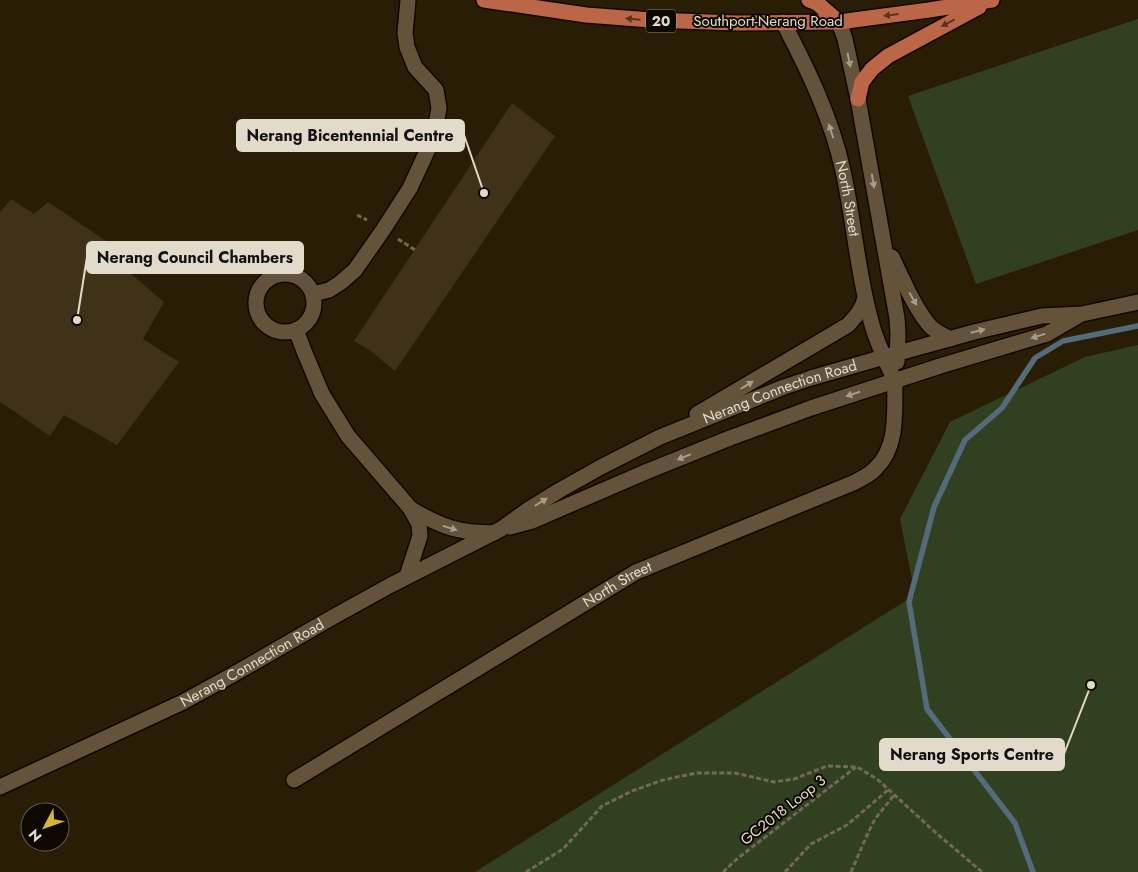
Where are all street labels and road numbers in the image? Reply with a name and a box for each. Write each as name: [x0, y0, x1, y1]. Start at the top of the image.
road number: 20: [646, 10, 676, 32]
street label: Southport-Nerang Road: [693, 10, 843, 32]
street label: North Street: [830, 158, 865, 238]
street label: Nerang Connection Road: [699, 354, 859, 430]
street label: North Street: [578, 556, 655, 613]
street label: Nerang Connection Road: [176, 613, 328, 713]
street label: GC2018 Loop 3: [736, 770, 830, 850]

